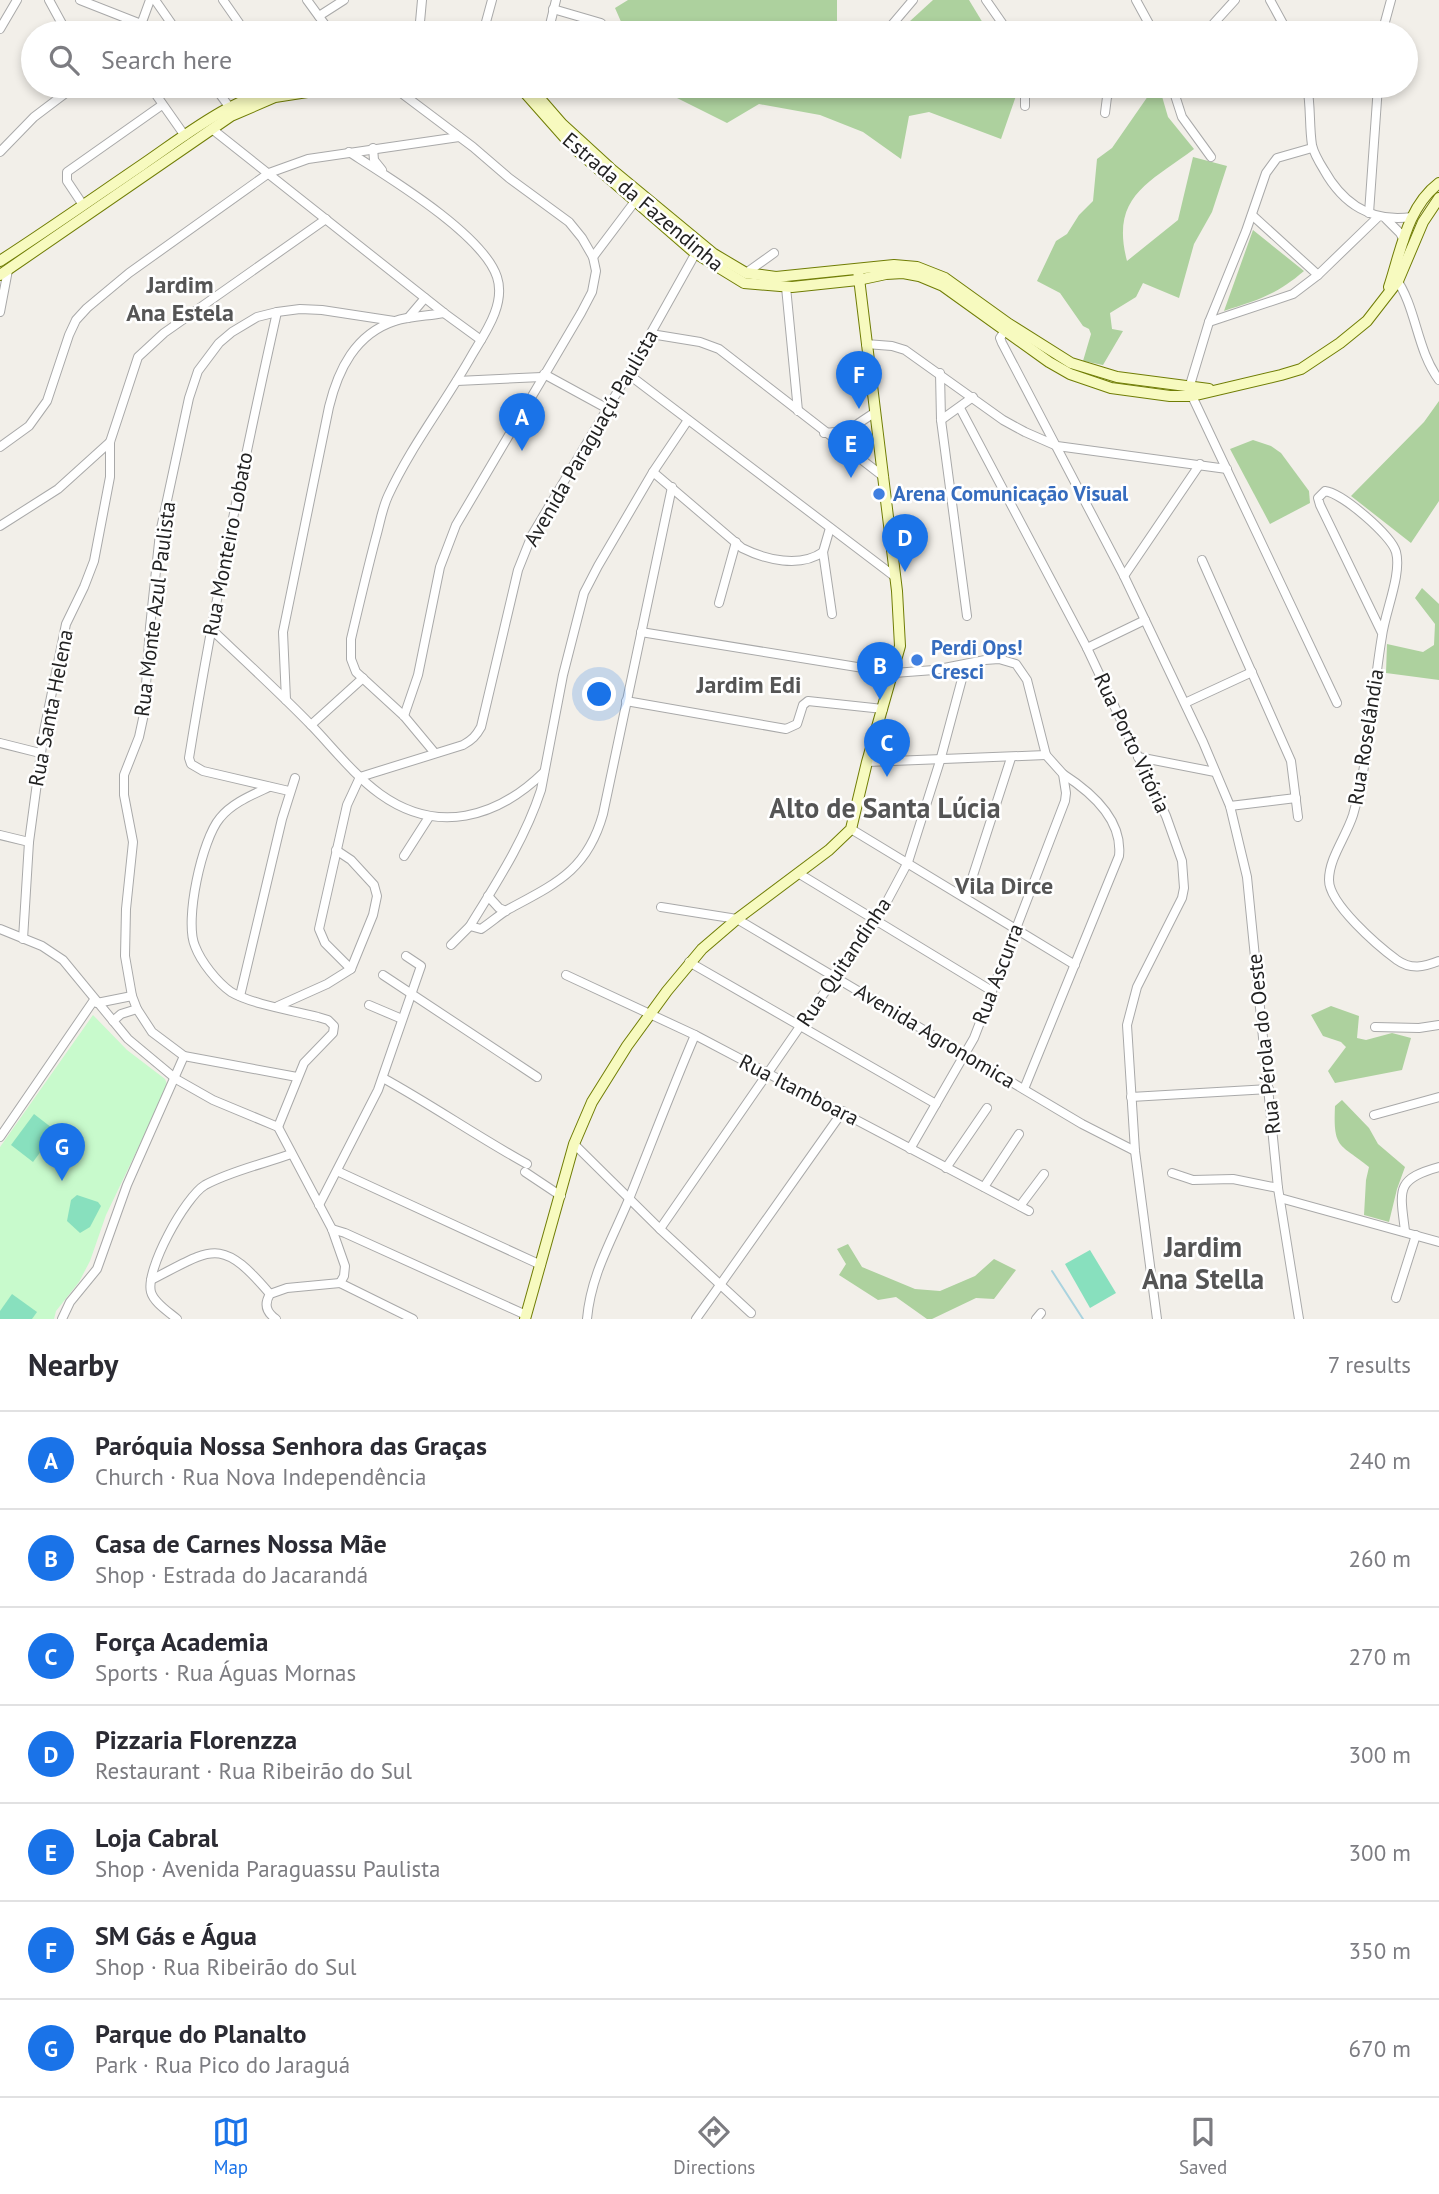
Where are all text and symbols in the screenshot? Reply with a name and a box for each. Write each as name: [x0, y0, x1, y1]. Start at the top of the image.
search box: [21, 21, 1418, 98]
icon: search: [45, 41, 83, 79]
text: Search here: [101, 43, 232, 76]
street label: Estrada da Fazendinha: [557, 126, 729, 277]
district label: Jardim Ana Estela: [126, 269, 234, 328]
street label: Avenida Paraguaçú Paulista: [519, 325, 663, 551]
pin: F: [836, 351, 882, 409]
pin: A: [499, 393, 545, 451]
pin: E: [828, 420, 874, 478]
street label: Rua Monteiro Lobato: [196, 450, 259, 638]
place label: Arena Comunicação Visual: [893, 480, 1129, 507]
marker: Arena Comunicação Visual: [871, 486, 887, 502]
street label: Rua Monte Azul Paulista: [128, 500, 181, 718]
pin: D: [882, 514, 928, 572]
street label: Rua Santa Helena: [22, 627, 79, 789]
place label: Perdi Ops! Cresci: [931, 634, 1023, 685]
pin: B: [857, 642, 903, 700]
marker: Perdi Ops! Cresci: [909, 652, 925, 668]
street label: Rua Roselândia: [1341, 667, 1390, 807]
street label: Rua Porto Vitória: [1088, 668, 1177, 817]
district label: Jardim Edi: [695, 669, 802, 700]
your location: [582, 677, 616, 711]
pin: C: [864, 719, 910, 777]
district label: Alto de Santa Lúcia: [769, 789, 1001, 826]
district label: Vila Dirce: [954, 870, 1053, 901]
street label: Rua Quitandinha: [790, 892, 897, 1032]
street label: Rua Ascurra: [966, 920, 1029, 1028]
street label: Rua Pérola do Oeste: [1241, 952, 1286, 1136]
street label: Avenida Agronomica: [850, 977, 1021, 1094]
street label: Rua Itamboara: [735, 1048, 864, 1131]
pin: G: [39, 1123, 85, 1181]
district label: Jardim Ana Stella: [1142, 1228, 1264, 1297]
text: Nearby: [28, 1345, 118, 1384]
text: 7 results: [1328, 1350, 1411, 1379]
text: Paróquia Nossa Senhora das Graças: [95, 1429, 487, 1462]
text: A: [44, 1446, 58, 1475]
text: 240 m: [1349, 1446, 1411, 1475]
text: Church · Rua Nova Independência: [95, 1462, 427, 1491]
text: Casa de Carnes Nossa Mãe: [95, 1527, 387, 1560]
text: B: [44, 1544, 58, 1573]
text: 260 m: [1349, 1544, 1411, 1573]
text: Shop · Estrada do Jacarandá: [95, 1560, 368, 1589]
text: Força Academia: [95, 1625, 268, 1658]
text: C: [45, 1642, 57, 1671]
text: 270 m: [1349, 1642, 1411, 1671]
text: Sports · Rua Águas Mornas: [95, 1658, 356, 1687]
text: Pizzaria Florenzza: [95, 1723, 297, 1756]
text: D: [44, 1740, 58, 1769]
text: 300 m: [1349, 1740, 1411, 1769]
text: Restaurant · Rua Ribeirão do Sul: [95, 1756, 412, 1785]
text: Loja Cabral: [95, 1821, 218, 1854]
text: E: [45, 1838, 57, 1867]
text: 300 m: [1349, 1838, 1411, 1867]
text: Shop · Avenida Paraguassu Paulista: [95, 1854, 440, 1883]
text: SM Gás e Água: [95, 1919, 257, 1952]
text: F: [45, 1936, 57, 1965]
text: 350 m: [1349, 1936, 1411, 1965]
text: Shop · Rua Ribeirão do Sul: [95, 1952, 356, 1981]
text: Parque do Planalto: [95, 2017, 306, 2050]
text: G: [44, 2034, 58, 2063]
text: 670 m: [1349, 2034, 1411, 2063]
text: Park · Rua Pico do Jaraguá: [95, 2050, 350, 2079]
tab: Map: [212, 2113, 250, 2179]
tab: Directions: [673, 2113, 755, 2179]
tab: Saved: [1179, 2113, 1227, 2179]

